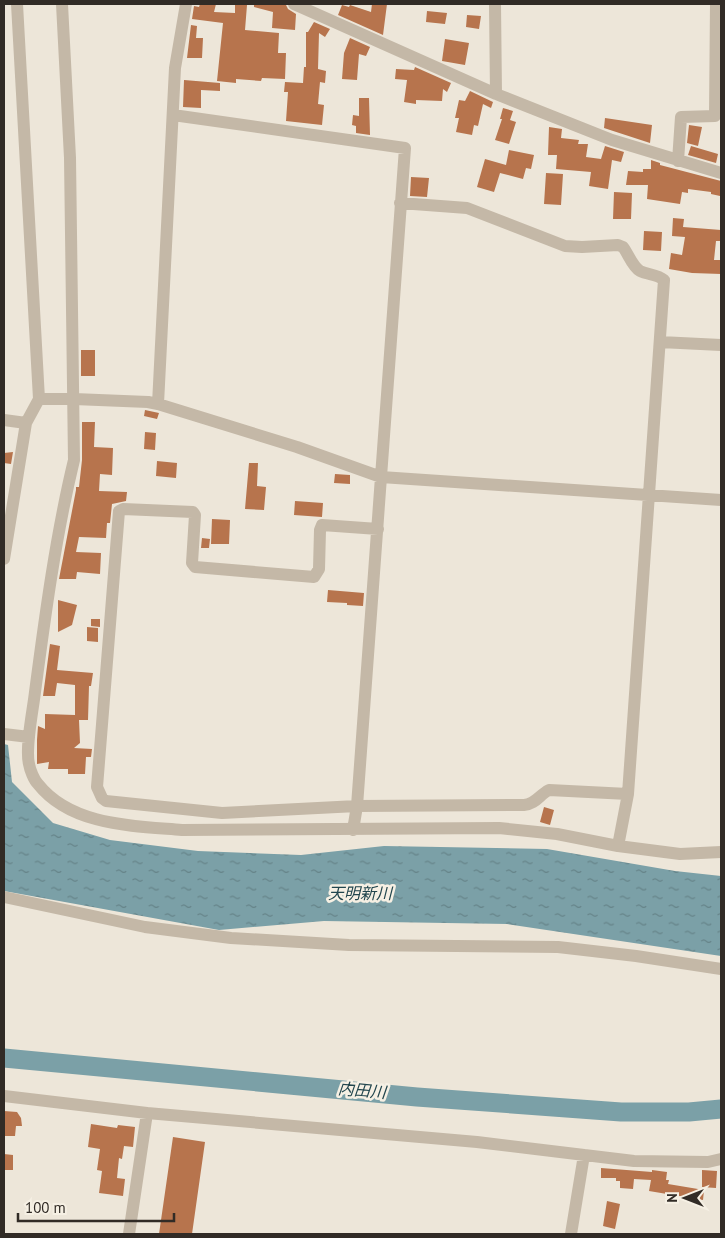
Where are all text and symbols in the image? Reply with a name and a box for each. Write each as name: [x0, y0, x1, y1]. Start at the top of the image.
water label: 天明新川: [328, 883, 394, 903]
water label: 内田川: [337, 1078, 389, 1102]
north arrow: [660, 1173, 710, 1223]
scale bar: [18, 1190, 174, 1222]
text: N: [663, 1193, 681, 1203]
text: 100 m: [25, 1198, 66, 1217]

